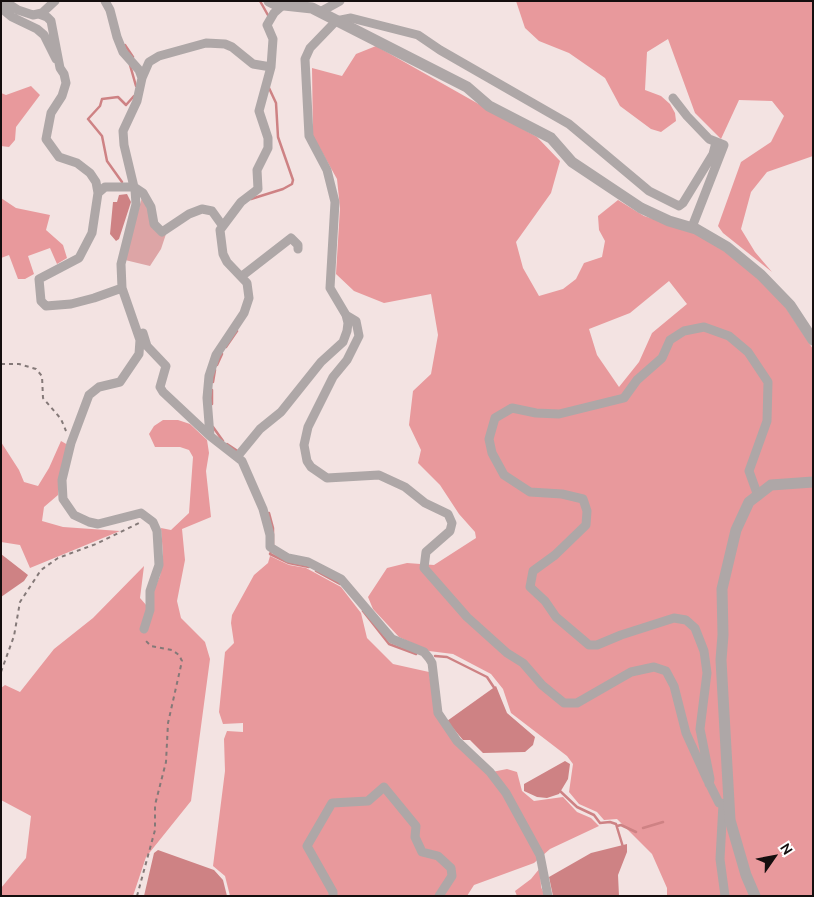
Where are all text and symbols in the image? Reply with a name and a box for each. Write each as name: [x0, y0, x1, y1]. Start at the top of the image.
north arrow: [749, 832, 799, 882]
text: N: [777, 840, 796, 858]

